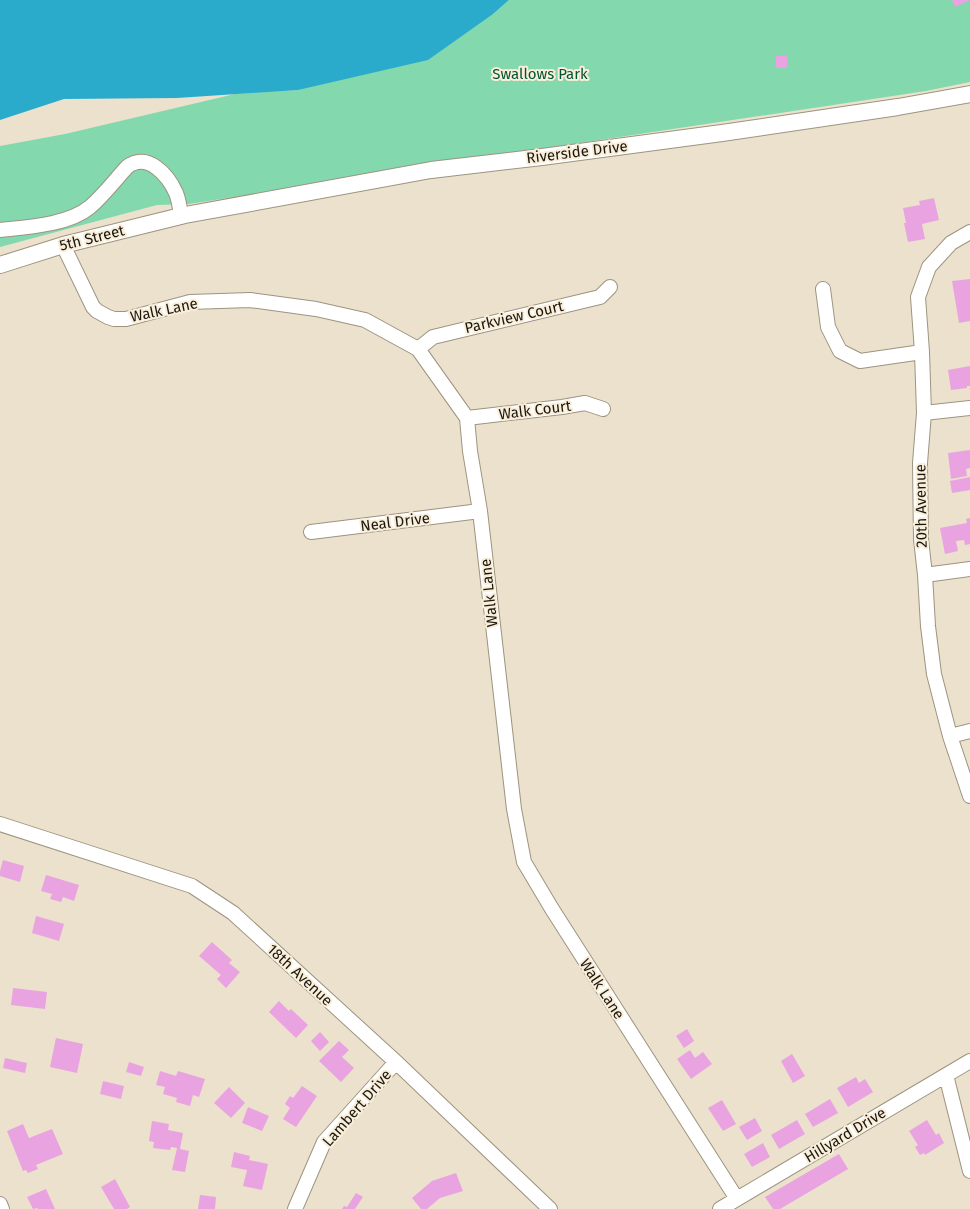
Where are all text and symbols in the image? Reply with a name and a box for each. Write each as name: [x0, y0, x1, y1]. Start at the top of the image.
park label: Swallows Park: [492, 65, 588, 83]
street label: Riverside Drive: [525, 137, 629, 167]
street label: 5th Street: [58, 221, 127, 255]
street label: Walk Lane: [129, 294, 199, 326]
street label: Parkview Court: [463, 297, 566, 337]
street label: Walk Court: [498, 397, 573, 423]
street label: 20th Avenue: [911, 464, 931, 548]
street label: Neal Drive: [359, 509, 431, 535]
street label: Walk Lane: [476, 558, 502, 628]
street label: 18th Avenue: [264, 940, 336, 1010]
street label: Walk Lane: [576, 955, 628, 1023]
street label: Lambert Drive: [319, 1066, 395, 1150]
street label: Hillyard Drive: [801, 1104, 889, 1166]

